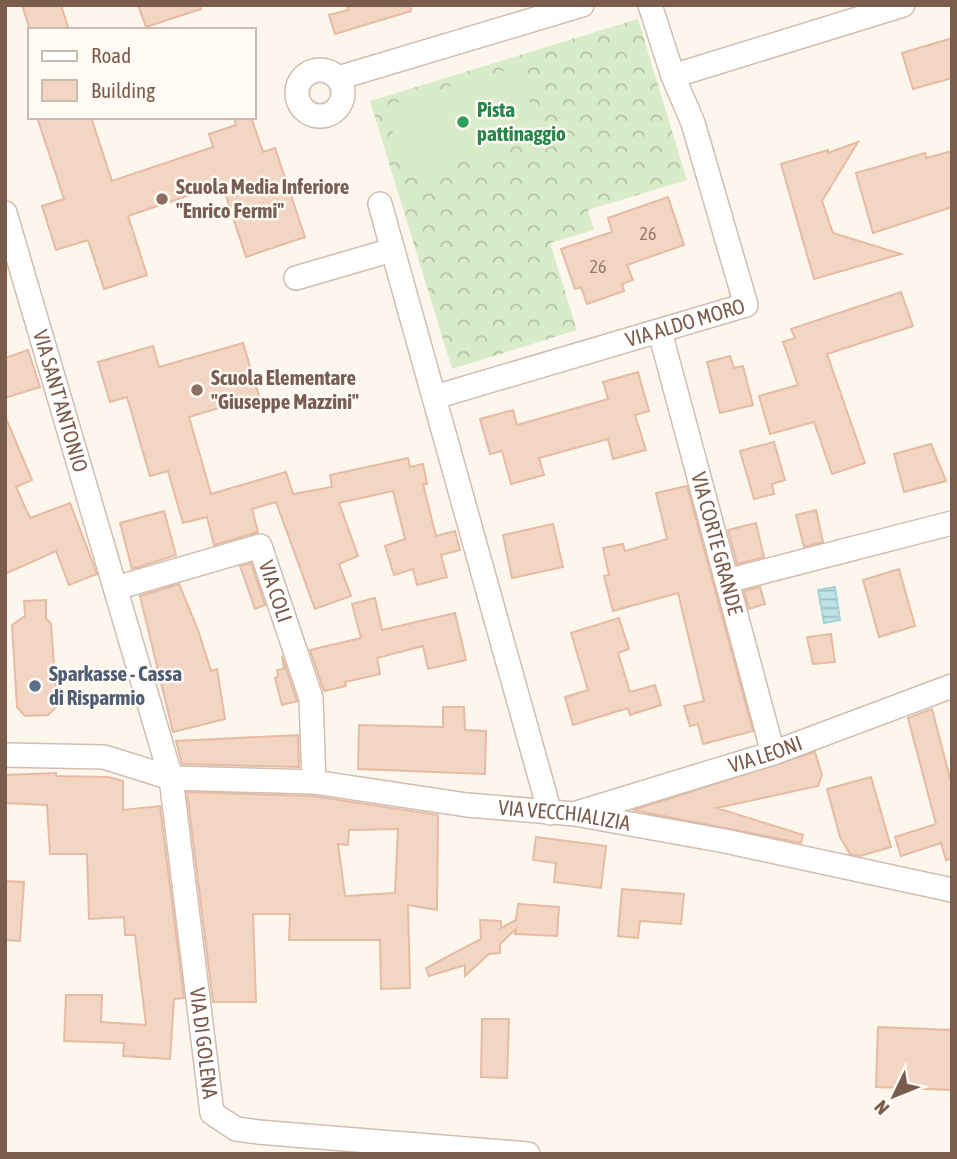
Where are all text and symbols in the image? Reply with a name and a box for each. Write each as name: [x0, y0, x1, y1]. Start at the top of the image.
legend: [28, 28, 256, 119]
text: Road: [91, 43, 131, 67]
text: Building: [91, 78, 155, 102]
place label: Pista pattinaggio: [477, 97, 566, 145]
marker: Pista pattinaggio: [455, 114, 471, 130]
place label: Scuola Media Inferiore "Enrico Fermi": [176, 174, 349, 222]
marker: Scuola Media Inferiore "Enrico Fermi": [154, 191, 170, 207]
house number: 26: [640, 223, 656, 244]
house number: 26: [590, 256, 606, 277]
street label: VIA ALDO MORO: [623, 293, 747, 351]
street label: VIA SANT'ANTONIO: [29, 327, 93, 475]
place label: Scuola Elementare "Giuseppe Mazzini": [211, 365, 359, 413]
marker: Scuola Elementare "Giuseppe Mazzini": [189, 382, 205, 398]
street label: VIA CORTE GRANDE: [687, 469, 748, 617]
street label: VIA COLI: [255, 557, 298, 625]
place label: Sparkasse - Cassa di Risparmio: [49, 661, 182, 709]
marker: Sparkasse - Cassa di Risparmio: [27, 678, 43, 694]
street label: VIA LEONI: [725, 730, 805, 777]
street label: VIA VECCHIALIZIA: [497, 795, 633, 835]
street label: VIA DI GOLENA: [186, 986, 223, 1101]
north arrow: [859, 1061, 929, 1131]
text: N: [870, 1096, 893, 1119]

